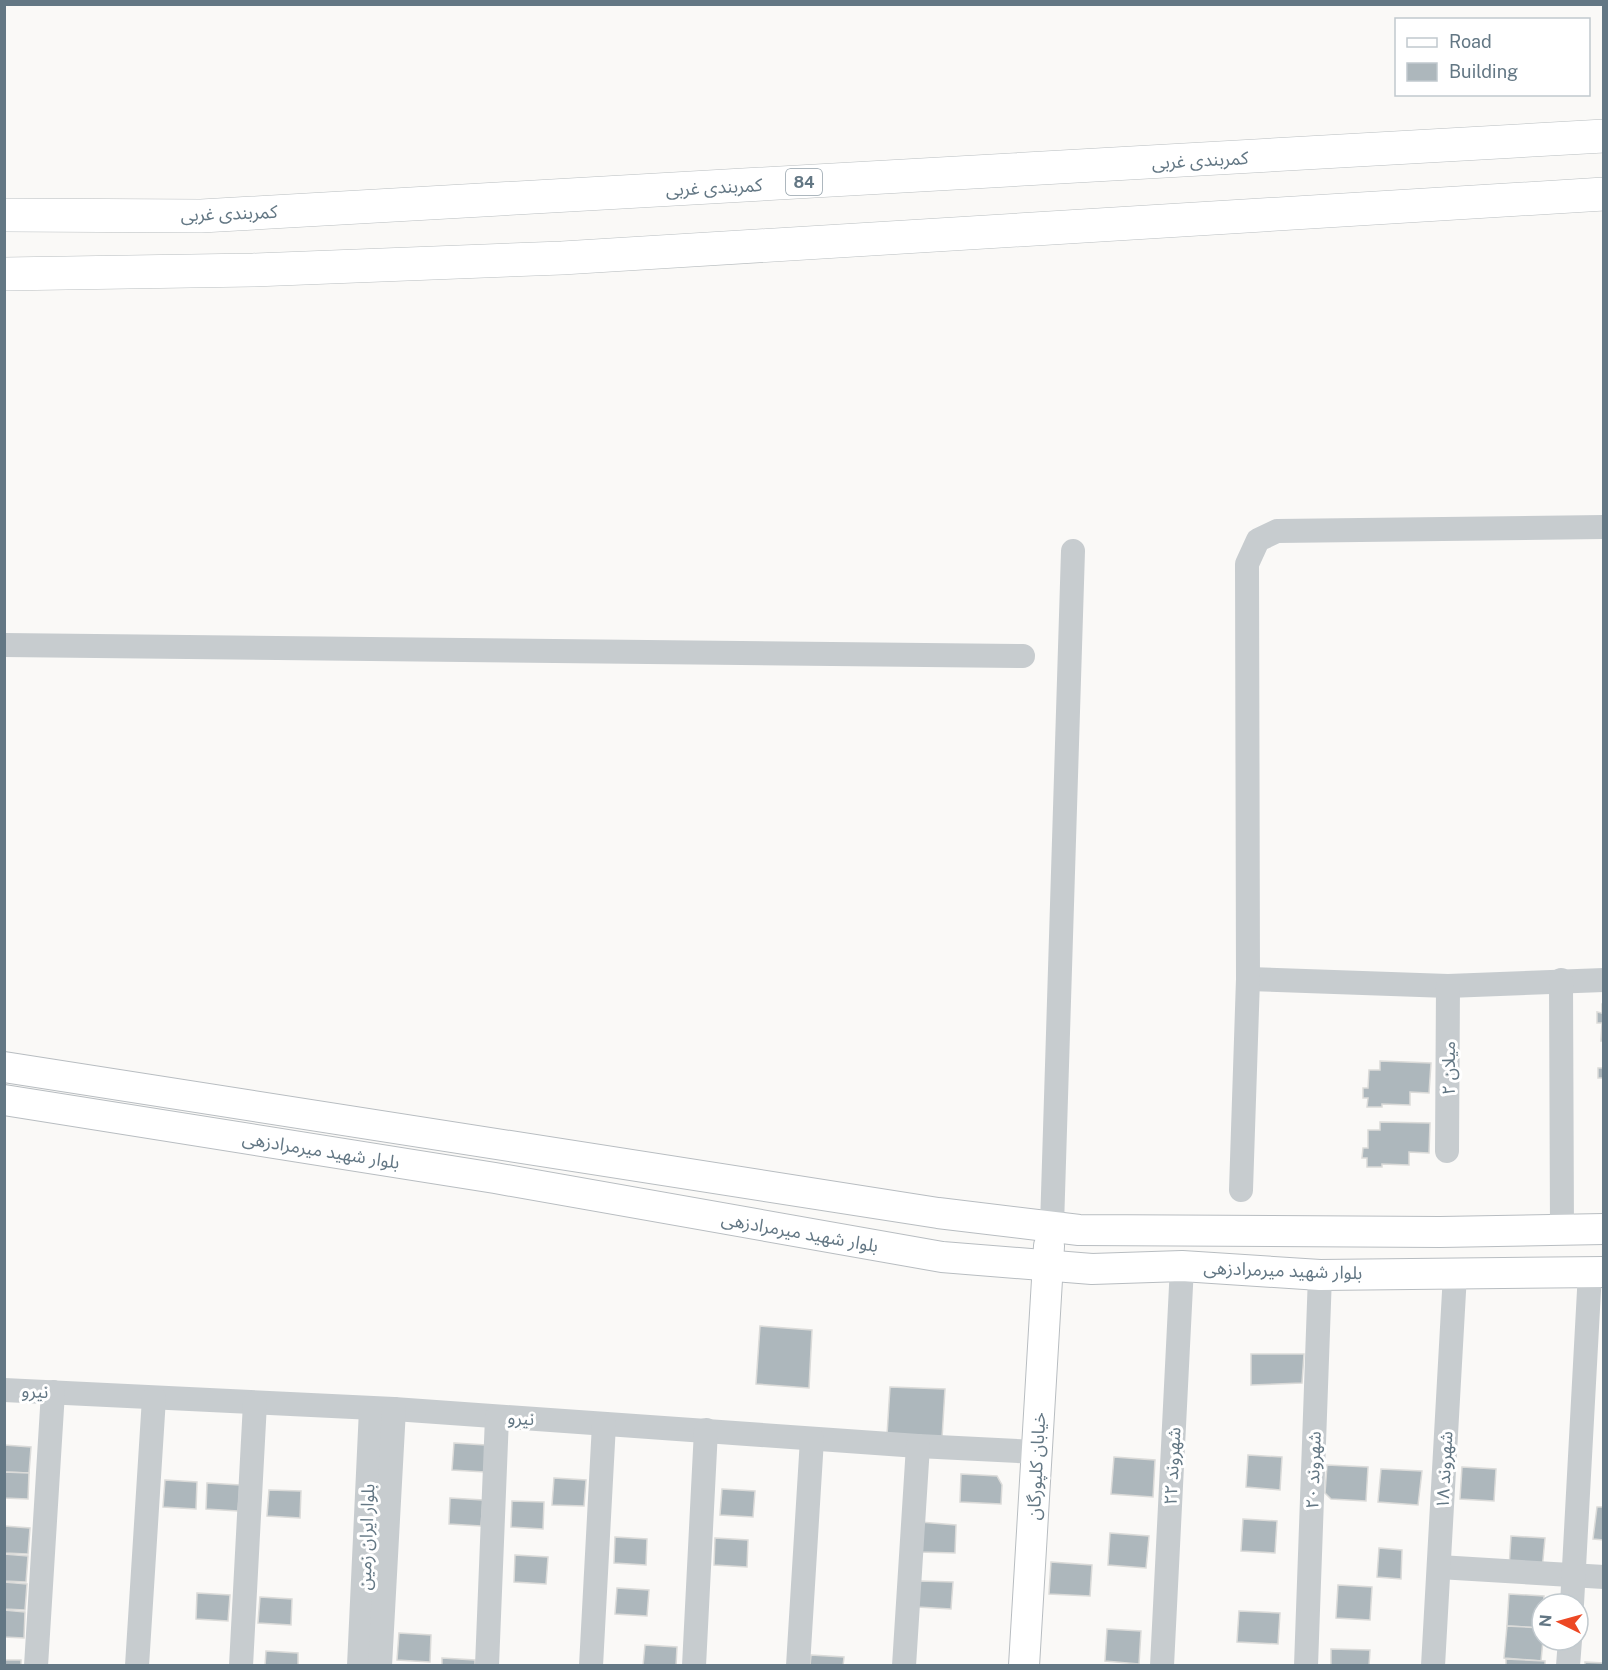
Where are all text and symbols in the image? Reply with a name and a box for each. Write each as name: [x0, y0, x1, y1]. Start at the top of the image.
legend: [1395, 18, 1590, 96]
text: Road: [1449, 31, 1492, 52]
text: Building: [1449, 61, 1518, 82]
street label: کمربندی غربی: [1151, 147, 1250, 174]
road number: 84: [786, 169, 822, 195]
street label: کمربندی غربی: [665, 174, 764, 201]
street label: کمربندی غربی: [180, 201, 278, 226]
street label: میلان ۲: [1438, 1041, 1460, 1095]
street label: بلوار شهید میرمرادزهی: [241, 1127, 401, 1174]
street label: بلوار شهید میرمرادزهی: [720, 1208, 880, 1257]
street label: بلوار شهید میرمرادزهی: [1203, 1257, 1363, 1284]
street label: نیرو: [21, 1380, 49, 1403]
street label: نیرو: [507, 1407, 535, 1430]
street label: خیابان کلپورگان: [1023, 1411, 1050, 1521]
street label: شهروند ۲۲: [1159, 1427, 1186, 1505]
street label: شهروند ۲۰: [1301, 1431, 1326, 1509]
street label: شهروند ۱۸: [1431, 1431, 1458, 1509]
street label: بلوار ایران زمین: [354, 1483, 379, 1591]
north arrow: [1530, 1592, 1590, 1652]
text: N: [1536, 1614, 1556, 1628]

